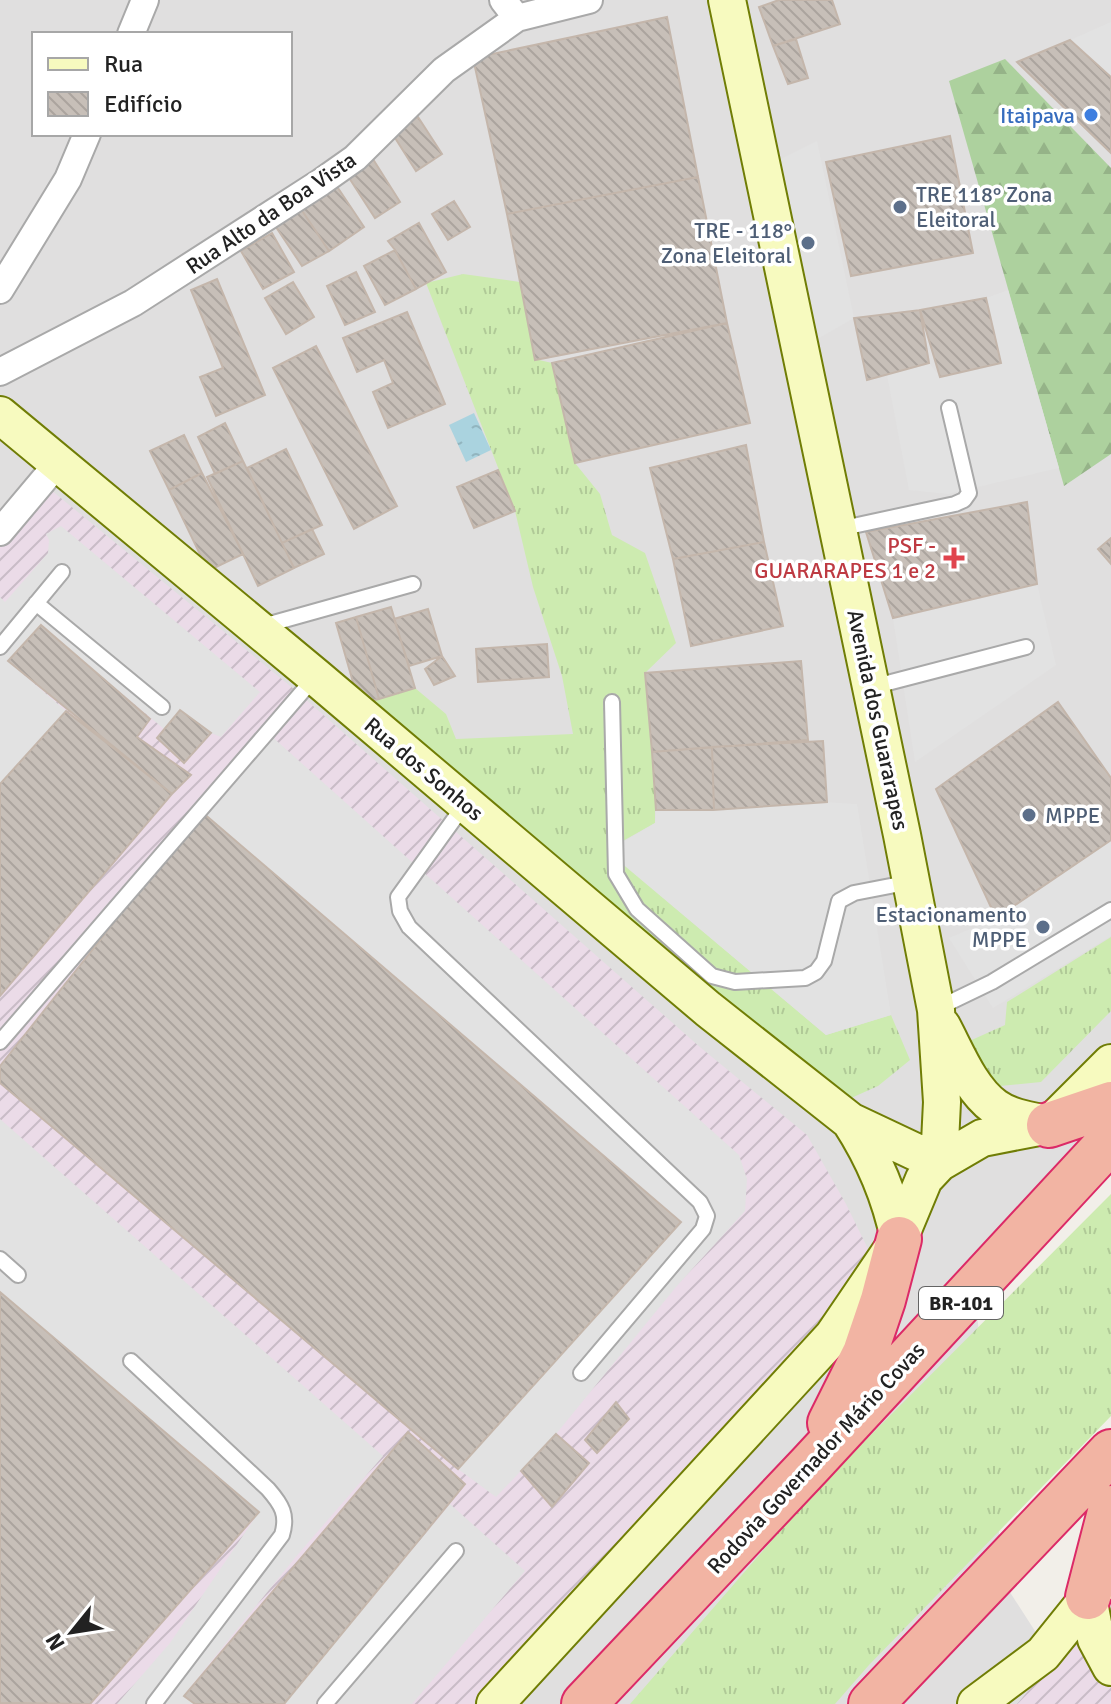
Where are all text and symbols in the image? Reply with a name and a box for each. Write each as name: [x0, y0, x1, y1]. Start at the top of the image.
legend: [32, 32, 292, 136]
text: Rua: [104, 49, 143, 79]
text: Edifício: [104, 89, 182, 119]
place label: Itaipava: [1000, 102, 1075, 129]
marker: Itaipava: [1082, 106, 1100, 124]
street label: Rua Alto da Boa Vista: [181, 146, 361, 280]
place label: TRE 118° Zona Eleitoral: [916, 181, 1052, 233]
marker: TRE 118° Zona Eleitoral: [891, 198, 909, 216]
place label: TRE - 118° Zona Eleitoral: [661, 217, 792, 269]
marker: TRE - 118° Zona Eleitoral: [799, 234, 817, 252]
place label: PSF - GUARARAPES 1 e 2: [754, 532, 936, 584]
marker: PSF - GUARARAPES 1 e 2: [943, 547, 965, 569]
street label: Avenida dos Guararapes: [841, 607, 915, 833]
street label: Rua dos Sonhos: [359, 711, 489, 827]
place label: MPPE: [1045, 802, 1100, 829]
marker: MPPE: [1020, 806, 1038, 824]
place label: Estacionamento MPPE: [876, 901, 1027, 953]
marker: Estacionamento MPPE: [1034, 918, 1052, 936]
road number: BR-101: [919, 1287, 1003, 1319]
street label: Rodovia Governador Mário Covas: [701, 1337, 931, 1579]
north arrow: [32, 1592, 112, 1672]
text: N: [40, 1628, 71, 1655]

